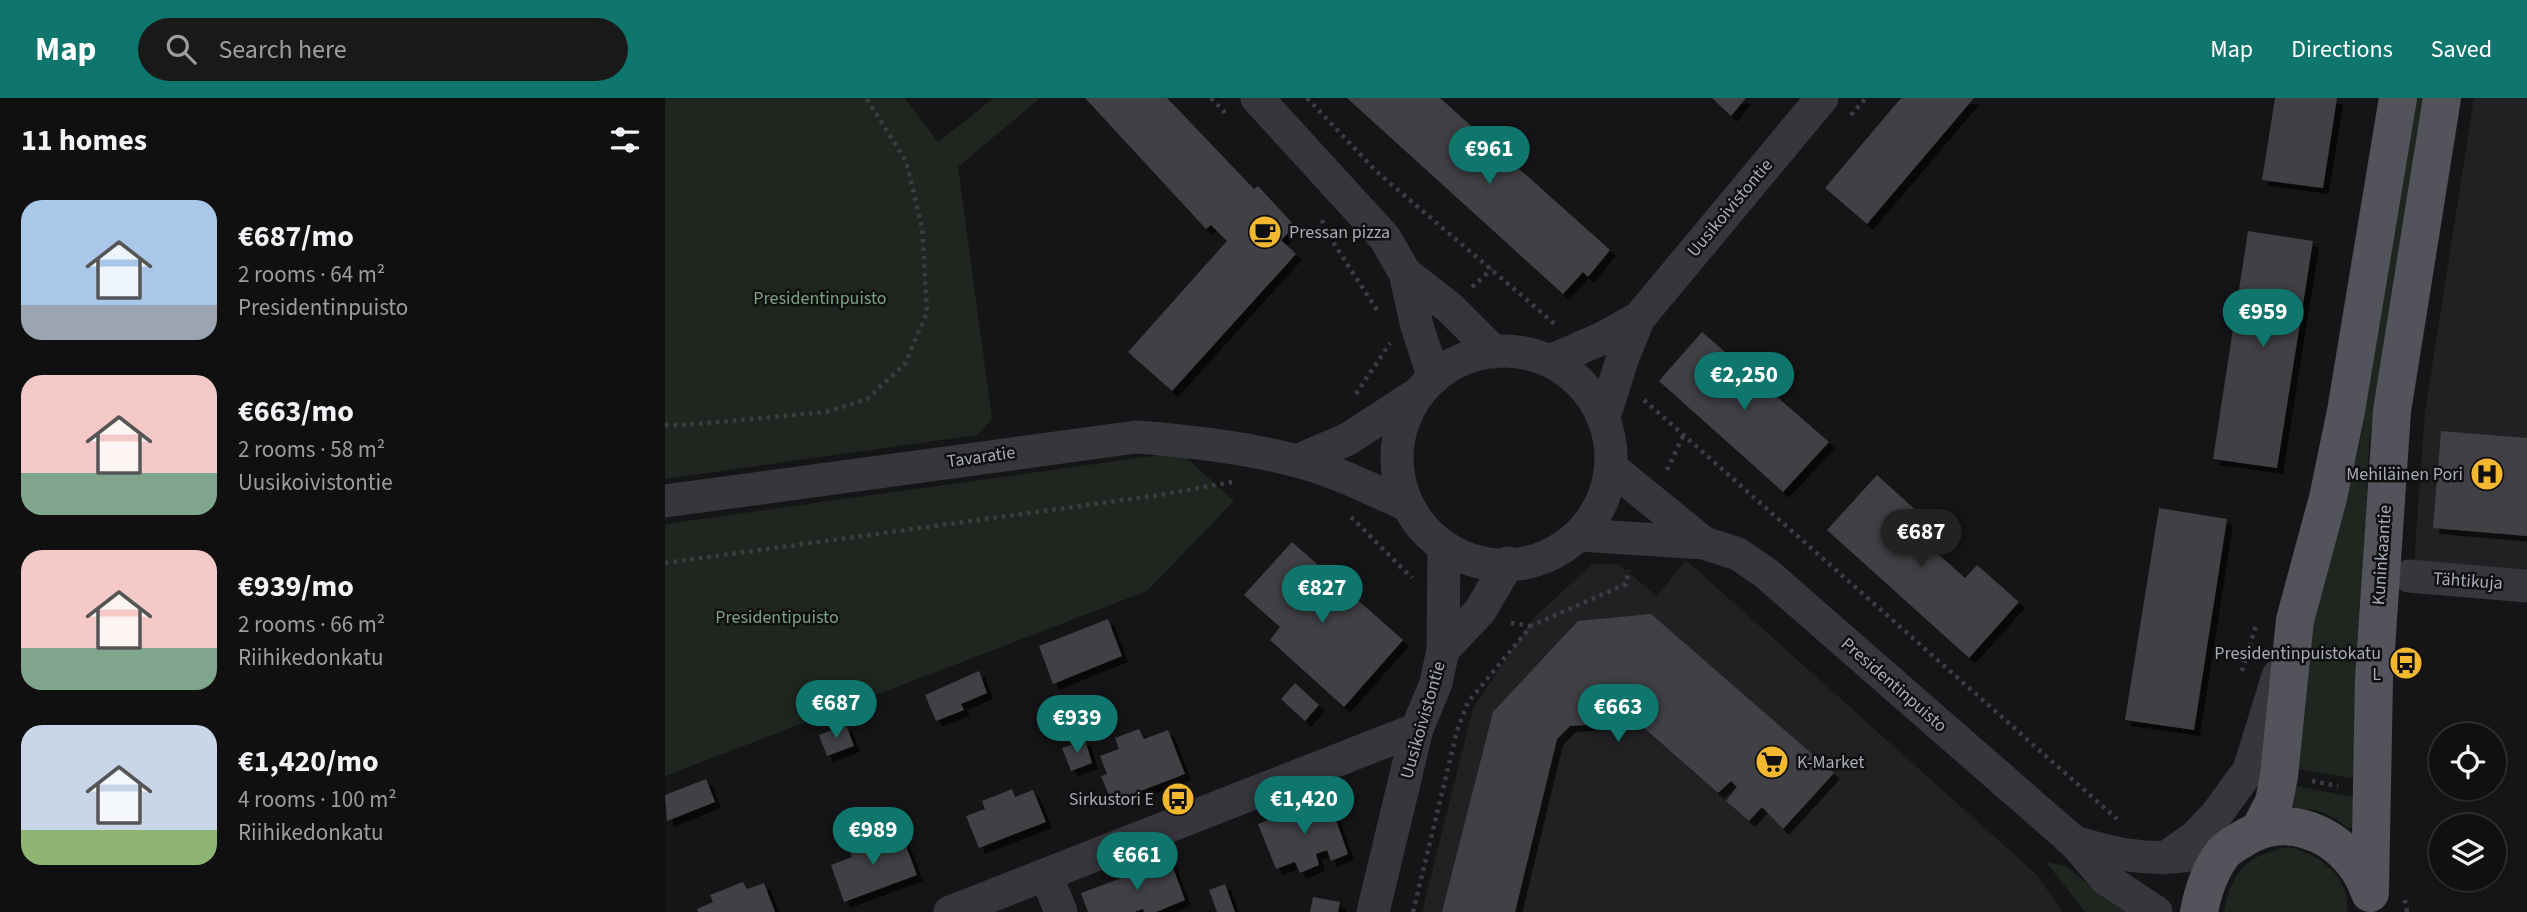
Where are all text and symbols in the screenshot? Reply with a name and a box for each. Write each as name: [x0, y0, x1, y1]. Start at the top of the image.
search box: [138, 18, 628, 81]
text: Map: [35, 26, 96, 73]
icon: search: [162, 30, 200, 68]
text: Search here: [218, 31, 347, 68]
text: Map: [2210, 32, 2253, 67]
text: Directions: [2291, 32, 2393, 67]
text: Saved: [2431, 32, 2492, 67]
text: 11 homes: [21, 119, 147, 162]
icon: filters: [606, 121, 644, 159]
pin: €961: [1448, 126, 1530, 186]
text: €961: [1465, 132, 1513, 165]
street label: Uusikoivistontie: [1682, 154, 1779, 262]
cafe icon: Pressan pizza: [1246, 213, 1284, 251]
text: €687/mo: [238, 215, 354, 258]
place label: Pressan pizza: [1289, 220, 1390, 245]
icon: home: [77, 228, 161, 312]
text: 2 rooms · 64 m²: [238, 258, 385, 291]
park label: Presidentinpuisto: [753, 286, 887, 311]
pin: €959: [2222, 289, 2304, 349]
text: Presidentinpuisto: [238, 291, 408, 324]
text: €959: [2239, 295, 2287, 328]
pin: €2,250: [1687, 352, 1801, 412]
text: €2,250: [1710, 358, 1778, 391]
text: €663/mo: [238, 390, 354, 433]
icon: home: [77, 403, 161, 487]
text: 2 rooms · 58 m²: [238, 433, 385, 466]
street label: Tavaratie: [945, 440, 1017, 474]
hospital icon: Mehiläinen Pori: [2468, 455, 2506, 493]
place label: Mehiläinen Pori: [2346, 462, 2463, 487]
text: Uusikoivistontie: [238, 466, 393, 499]
street label: Kuninkaantie: [2366, 504, 2398, 606]
pin: €687: [1880, 510, 1962, 569]
text: €687: [1897, 515, 1945, 548]
text: €939/mo: [238, 565, 354, 608]
pin: €827: [1281, 566, 1363, 625]
street label: Tähtikuja: [2432, 566, 2504, 596]
text: €827: [1298, 571, 1346, 604]
icon: home: [77, 578, 161, 662]
park label: Presidentipuisto: [715, 605, 839, 630]
text: 2 rooms · 66 m²: [238, 608, 385, 641]
street label: Presidentinpuisto: [1836, 632, 1952, 738]
text: Riihikedonkatu: [238, 641, 383, 674]
place label: Presidentinpuistokatu L: [2214, 641, 2381, 687]
bus stop icon: Presidentinpuistokatu L: [2387, 644, 2425, 682]
street label: Uusikoivistontie: [1394, 658, 1452, 782]
pin: €687: [795, 680, 877, 740]
pin: €663: [1577, 684, 1659, 744]
text: €687: [812, 686, 860, 719]
text: €663: [1594, 690, 1642, 723]
pin: €939: [1036, 696, 1118, 755]
text: €939: [1053, 701, 1101, 734]
map controls: [2429, 723, 2506, 891]
button: locate: [2429, 723, 2506, 800]
text: €1,420/mo: [238, 740, 379, 783]
supermarket icon: K-Market: [1753, 743, 1791, 781]
place label: K-Market: [1797, 750, 1864, 775]
icon: home: [77, 753, 161, 837]
pin: €1,420: [1247, 776, 1361, 836]
bus stop icon: Sirkustori E: [1159, 780, 1197, 818]
text: €1,420: [1270, 782, 1338, 815]
text: 4 rooms · 100 m²: [238, 783, 397, 816]
place label: Sirkustori E: [1069, 787, 1154, 812]
pin: €989: [832, 808, 914, 867]
text: €989: [849, 813, 897, 846]
button: layers: [2429, 814, 2506, 891]
text: Riihikedonkatu: [238, 816, 383, 849]
pin: €661: [1096, 832, 1178, 892]
text: €661: [1113, 838, 1161, 871]

